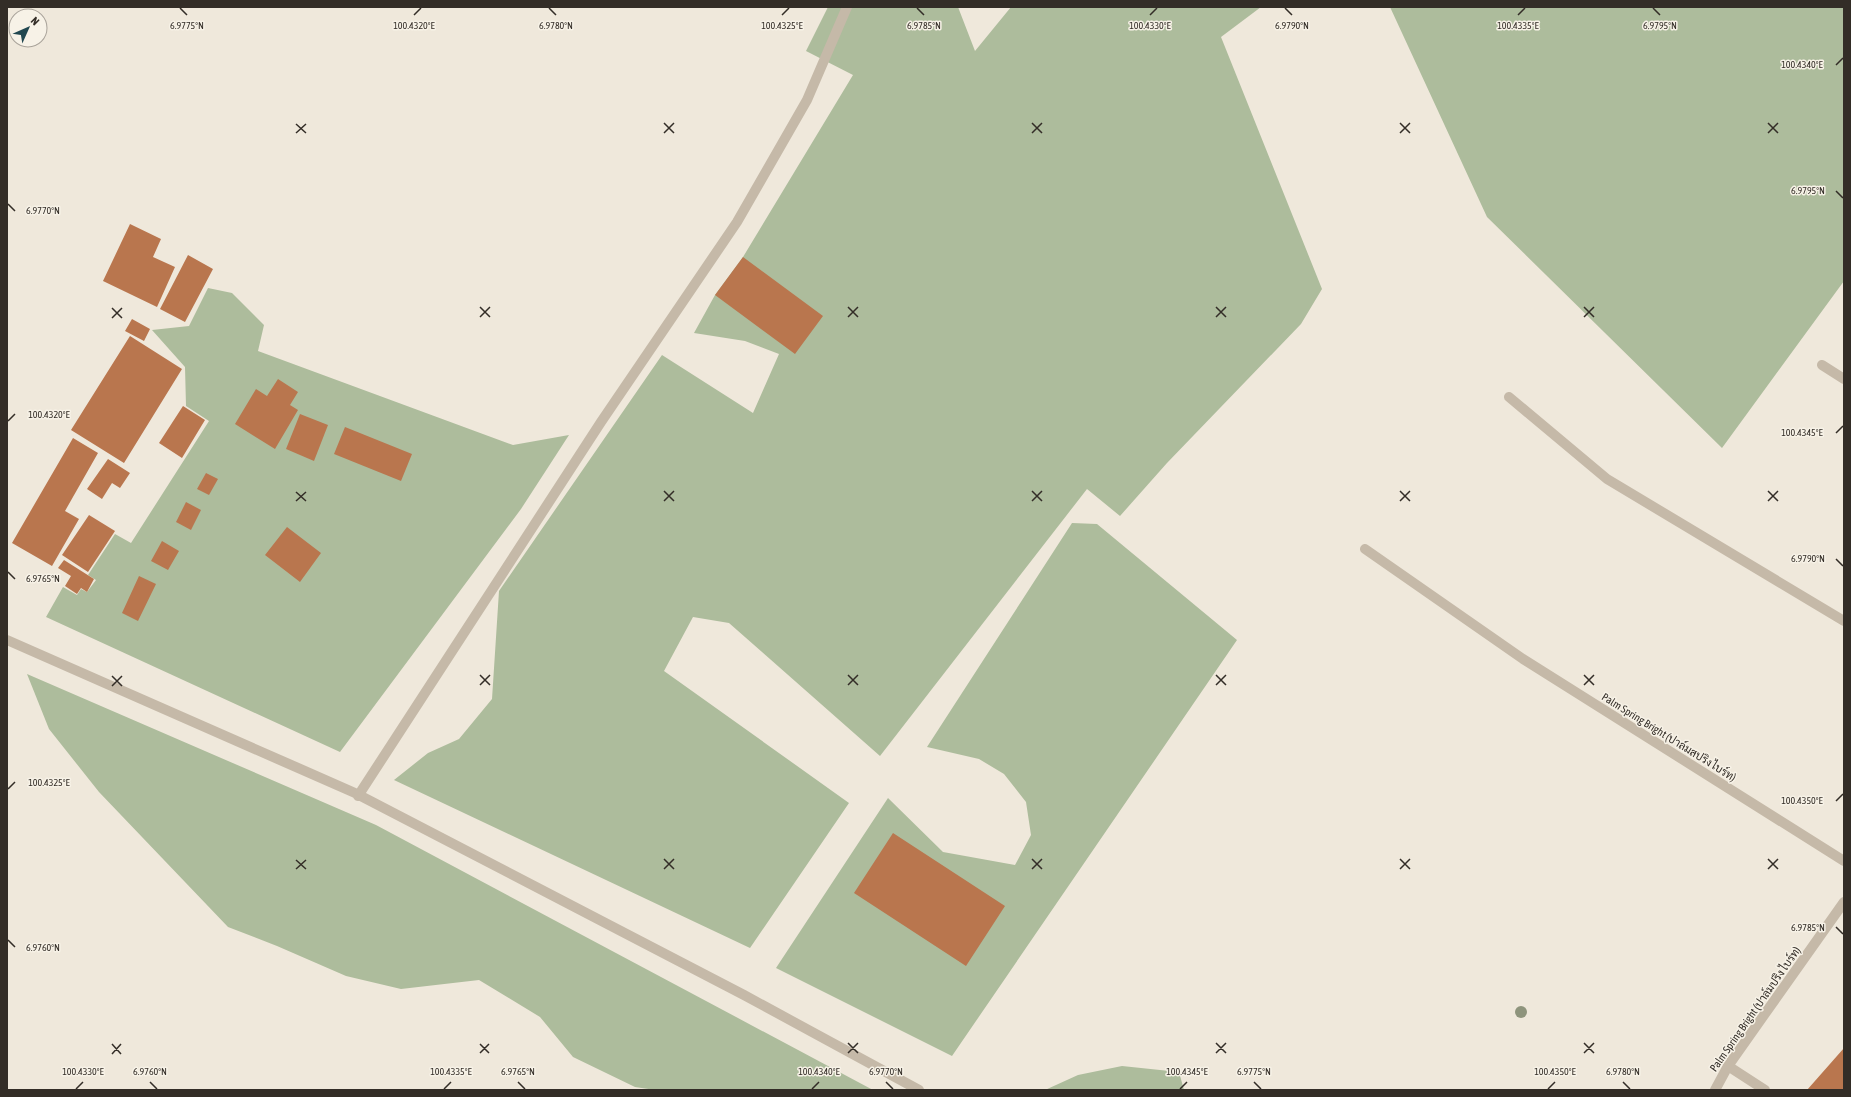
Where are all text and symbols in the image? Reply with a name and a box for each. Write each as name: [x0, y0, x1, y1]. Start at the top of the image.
north arrow: [8, 8, 48, 48]
text: N: [29, 14, 42, 27]
text: 6.9775°N: [170, 20, 204, 31]
text: 100.4320°E: [393, 20, 436, 31]
text: 6.9780°N: [539, 20, 573, 31]
text: 100.4325°E: [761, 20, 804, 31]
text: 6.9785°N: [907, 20, 941, 31]
text: 100.4330°E: [1129, 20, 1172, 31]
text: 6.9790°N: [1275, 20, 1309, 31]
text: 100.4335°E: [1497, 20, 1540, 31]
text: 6.9795°N: [1643, 20, 1677, 31]
text: 100.4340°E: [1781, 59, 1824, 70]
text: 6.9795°N: [1791, 185, 1825, 196]
text: 6.9770°N: [26, 205, 60, 216]
text: 100.4320°E: [28, 409, 71, 420]
text: 100.4345°E: [1781, 427, 1824, 438]
text: 6.9790°N: [1791, 553, 1825, 564]
text: 6.9765°N: [26, 573, 60, 584]
street label: Palm Spring Bright (ปาล์มสปริง ไบร์ท): [1600, 689, 1740, 784]
text: 100.4325°E: [28, 777, 71, 788]
text: 100.4350°E: [1781, 795, 1824, 806]
text: 6.9785°N: [1791, 922, 1825, 933]
text: 6.9760°N: [26, 942, 60, 953]
street label: Palm Spring Bright (ปาล์มปริง ไบร์ท): [1706, 943, 1803, 1074]
text: 100.4330°E: [62, 1066, 105, 1077]
text: 6.9760°N: [133, 1066, 167, 1077]
text: 100.4335°E: [430, 1066, 473, 1077]
text: 6.9765°N: [501, 1066, 535, 1077]
text: 100.4340°E: [798, 1066, 841, 1077]
text: 6.9770°N: [869, 1066, 903, 1077]
text: 100.4345°E: [1166, 1066, 1209, 1077]
text: 6.9775°N: [1237, 1066, 1271, 1077]
text: 100.4350°E: [1534, 1066, 1577, 1077]
text: 6.9780°N: [1606, 1066, 1640, 1077]

